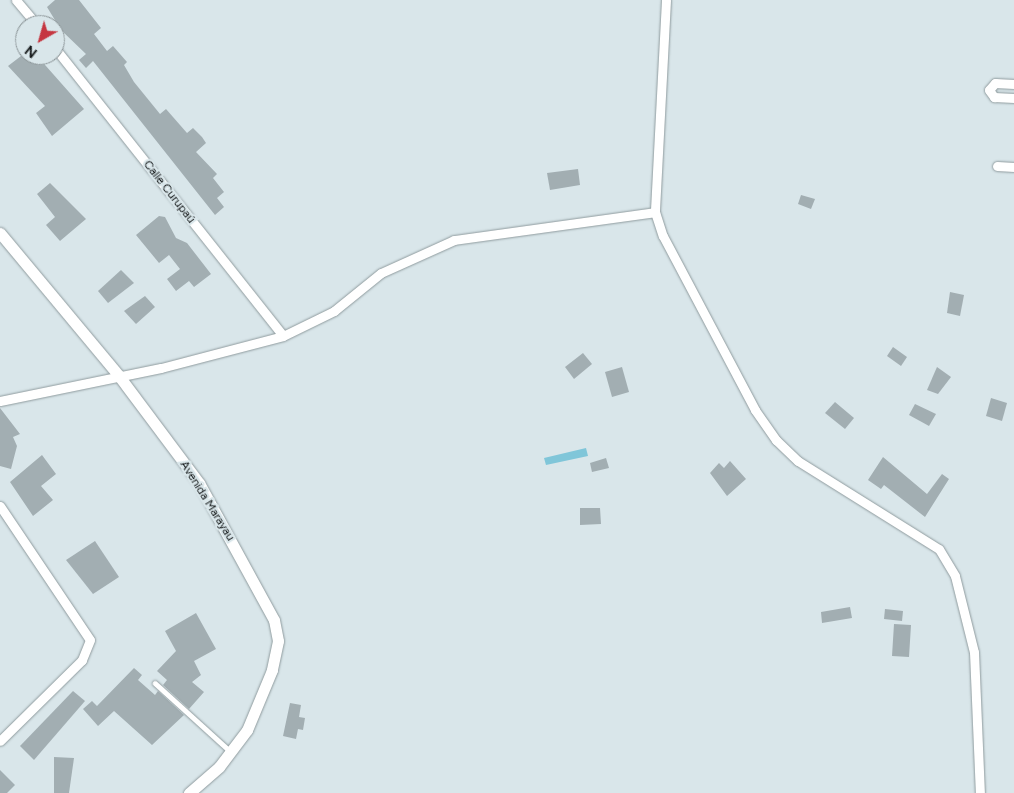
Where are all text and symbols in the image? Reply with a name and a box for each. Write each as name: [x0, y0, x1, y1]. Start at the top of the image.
north arrow: [15, 15, 65, 65]
text: N: [22, 41, 41, 61]
street label: Calle Curupaú: [140, 158, 198, 226]
street label: Avenida Marayau: [177, 458, 237, 544]

